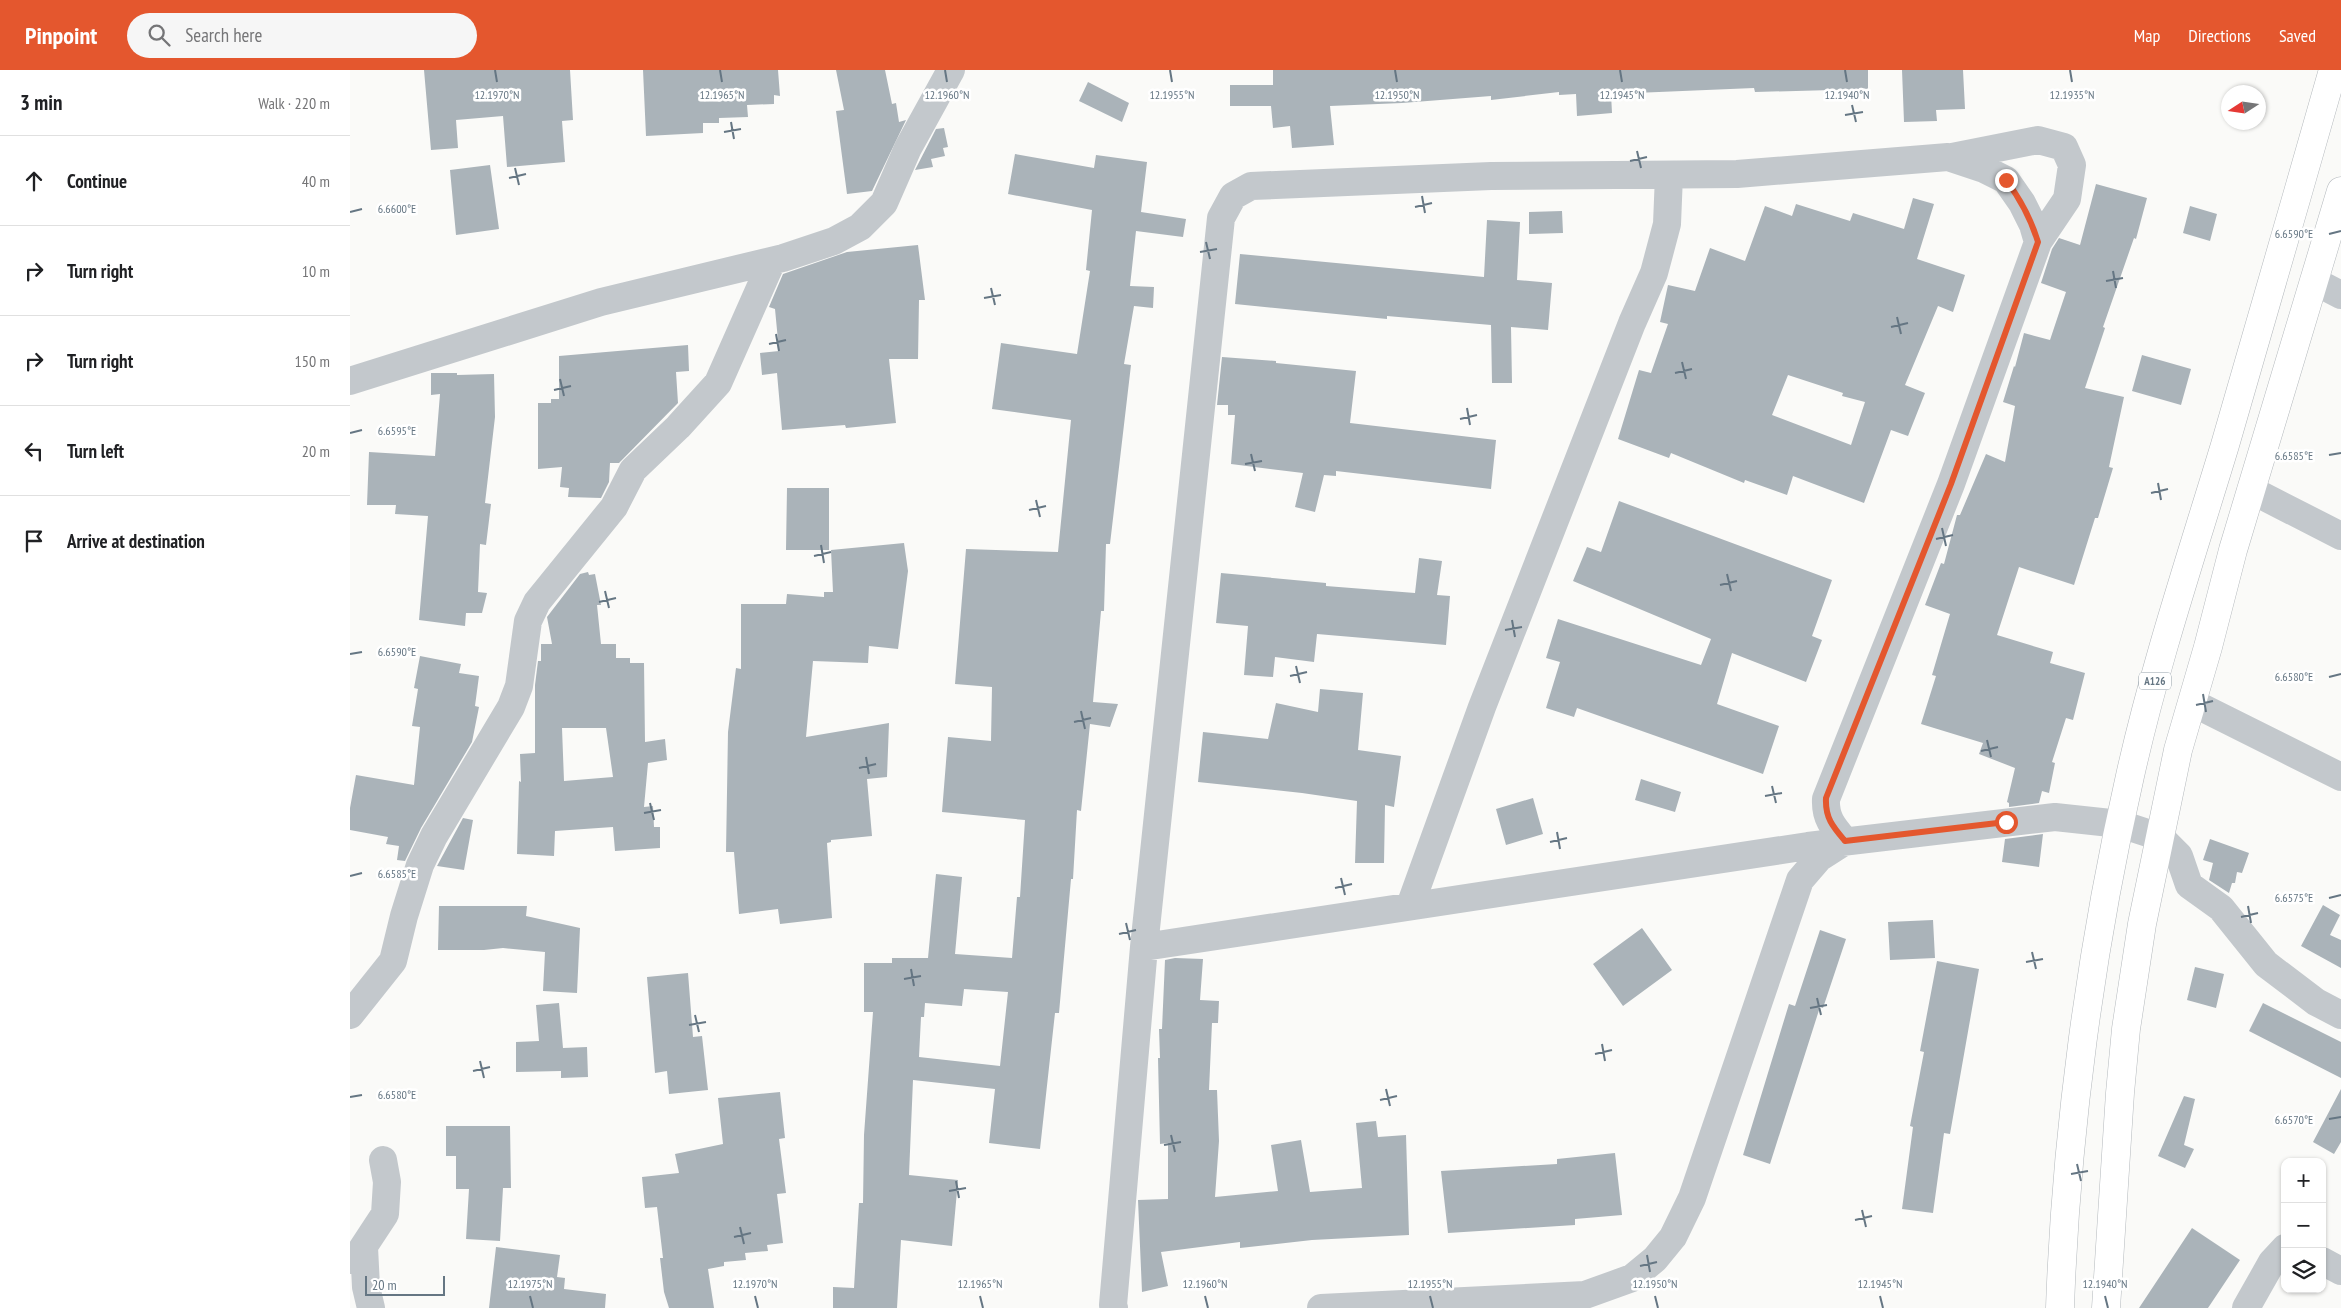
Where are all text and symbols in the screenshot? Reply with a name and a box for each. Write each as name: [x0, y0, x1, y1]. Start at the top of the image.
search box: [127, 13, 477, 58]
text: Pinpoint: [25, 20, 97, 51]
icon: search: [145, 21, 173, 49]
text: Search here: [185, 23, 262, 47]
text: Map: [2134, 24, 2160, 47]
text: Directions: [2188, 24, 2251, 47]
text: Saved: [2279, 24, 2316, 47]
north arrow: [2221, 85, 2266, 130]
text: 12.1970°N: [474, 87, 520, 102]
text: 12.1965°N: [699, 87, 745, 102]
text: 12.1960°N: [924, 87, 970, 102]
text: 12.1955°N: [1149, 87, 1195, 102]
text: 12.1950°N: [1374, 87, 1420, 102]
text: 12.1945°N: [1599, 87, 1645, 102]
text: 12.1940°N: [1824, 87, 1870, 102]
text: 12.1935°N: [2049, 87, 2095, 102]
text: 3 min: [20, 89, 62, 116]
text: Walk · 220 m: [258, 93, 330, 113]
icon: ahead: [20, 167, 48, 195]
text: Continue: [67, 169, 127, 193]
route end: [1995, 169, 2018, 192]
text: 40 m: [302, 171, 330, 191]
text: 6.6600°E: [378, 201, 416, 216]
text: 6.6590°E: [2275, 226, 2313, 241]
icon: right: [20, 257, 48, 285]
text: Turn right: [67, 259, 133, 283]
text: 10 m: [302, 261, 330, 281]
icon: right: [20, 347, 48, 375]
text: Turn right: [67, 349, 133, 373]
text: 150 m: [295, 351, 330, 371]
text: 6.6595°E: [378, 423, 416, 438]
icon: left: [20, 437, 48, 465]
text: Turn left: [67, 439, 124, 463]
text: 20 m: [302, 441, 330, 461]
text: 6.6585°E: [2275, 448, 2313, 463]
icon: arrive: [20, 527, 48, 555]
text: Arrive at destination: [67, 529, 205, 553]
text: 6.6590°E: [378, 644, 416, 659]
text: 6.6580°E: [2275, 669, 2313, 684]
road number: A126: [2139, 672, 2171, 690]
route start: [1995, 811, 2018, 834]
text: 6.6585°E: [378, 866, 416, 881]
text: 6.6575°E: [2275, 890, 2313, 905]
text: 6.6580°E: [378, 1087, 416, 1102]
text: 6.6570°E: [2275, 1112, 2313, 1127]
map controls: [2281, 1158, 2326, 1293]
button: +: [2281, 1158, 2326, 1203]
button: −: [2281, 1203, 2326, 1248]
button: layers: [2281, 1248, 2326, 1293]
scale bar: [365, 1273, 445, 1296]
text: 20 m: [372, 1276, 397, 1294]
text: 12.1975°N: [507, 1276, 553, 1291]
text: 12.1970°N: [732, 1276, 778, 1291]
text: 12.1965°N: [957, 1276, 1003, 1291]
text: 12.1960°N: [1182, 1276, 1228, 1291]
text: 12.1955°N: [1407, 1276, 1453, 1291]
text: 12.1950°N: [1632, 1276, 1678, 1291]
text: 12.1945°N: [1857, 1276, 1903, 1291]
text: 12.1940°N: [2082, 1276, 2128, 1291]

